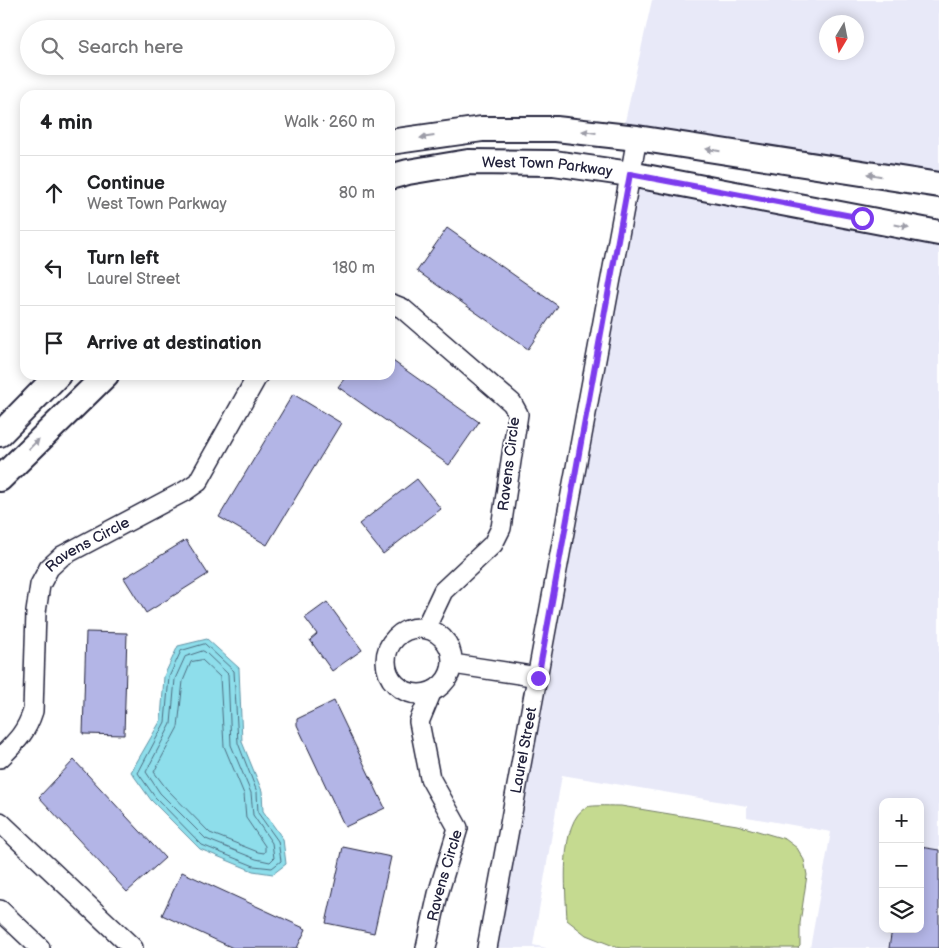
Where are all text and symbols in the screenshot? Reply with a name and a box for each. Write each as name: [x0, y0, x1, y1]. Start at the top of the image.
north arrow: [819, 15, 864, 60]
search box: [20, 20, 395, 75]
icon: search: [38, 34, 66, 62]
text: Search here: [78, 36, 183, 59]
text: 4 min: [40, 110, 93, 135]
text: Walk · 260 m: [284, 113, 375, 132]
one-way arrow: [580, 128, 596, 136]
one-way arrow: [419, 133, 435, 141]
one-way arrow: [705, 146, 721, 154]
street label: West Town Parkway: [482, 153, 614, 181]
one-way arrow: [865, 171, 881, 179]
text: Continue: [87, 172, 165, 195]
icon: ahead: [40, 179, 68, 207]
text: 80 m: [339, 184, 375, 203]
text: West Town Parkway: [87, 195, 227, 214]
route start: [851, 207, 874, 230]
one-way arrow: [894, 222, 909, 230]
text: Turn left: [87, 247, 159, 270]
icon: left: [40, 254, 68, 282]
text: 180 m: [333, 259, 375, 278]
text: Laurel Street: [87, 270, 180, 289]
icon: arrive: [40, 329, 68, 357]
text: Arrive at destination: [87, 332, 262, 355]
street label: Ravens Circle: [494, 416, 524, 512]
one-way arrow: [28, 438, 40, 450]
street label: Ravens Circle: [41, 513, 133, 576]
route end: [527, 667, 550, 690]
street label: Laurel Street: [506, 705, 541, 795]
map controls: [879, 798, 924, 933]
button: +: [879, 798, 924, 843]
street label: Ravens Circle: [423, 827, 467, 923]
button: −: [879, 843, 924, 888]
button: layers: [879, 888, 924, 933]

